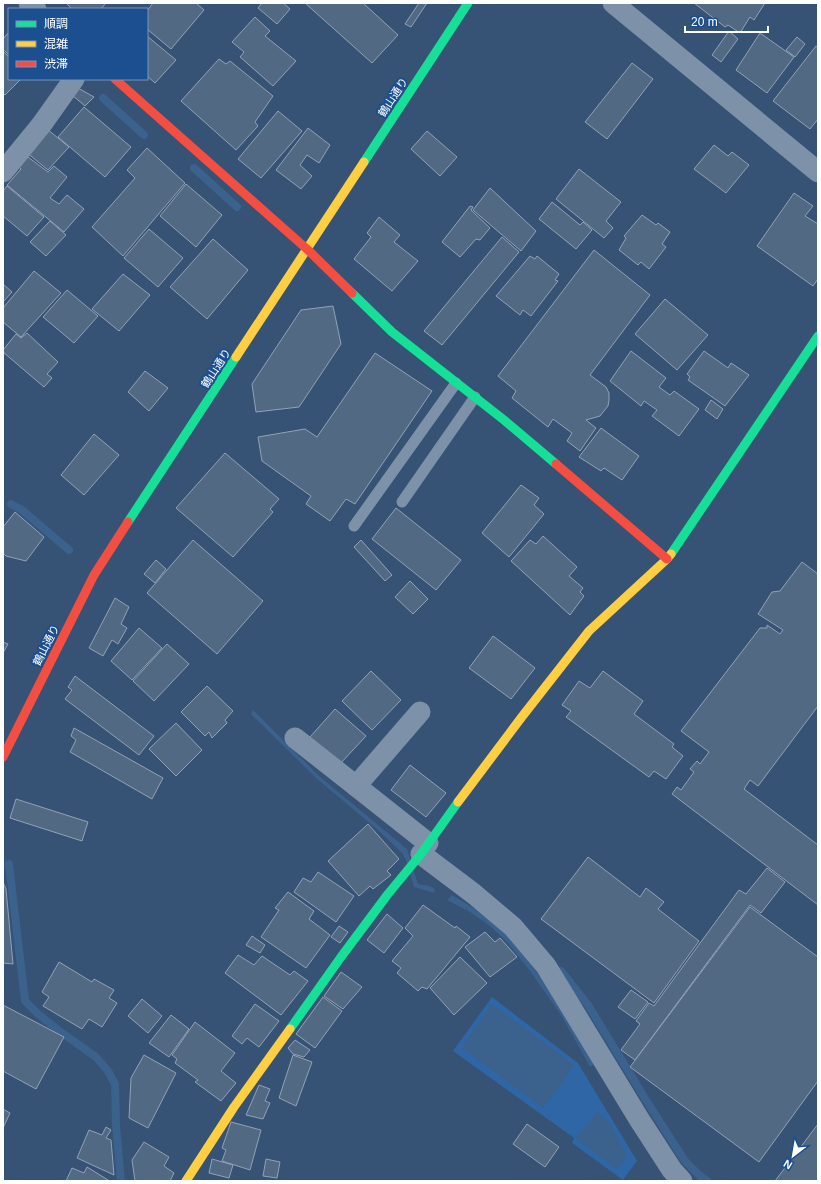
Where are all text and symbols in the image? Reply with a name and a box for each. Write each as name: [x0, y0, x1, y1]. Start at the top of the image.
legend: [8, 8, 148, 80]
scale bar: [685, 8, 768, 34]
text: 20 m: [691, 15, 718, 29]
text: 順調: [44, 17, 68, 31]
text: 混雑: [44, 37, 68, 51]
text: 渋滞: [44, 57, 68, 71]
street label: 鶴山通り: [376, 75, 410, 119]
street label: 鶴山通り: [199, 346, 233, 390]
street label: 鶴山通り: [31, 623, 61, 667]
north arrow: [773, 1136, 813, 1176]
text: N: [781, 1157, 794, 1172]

